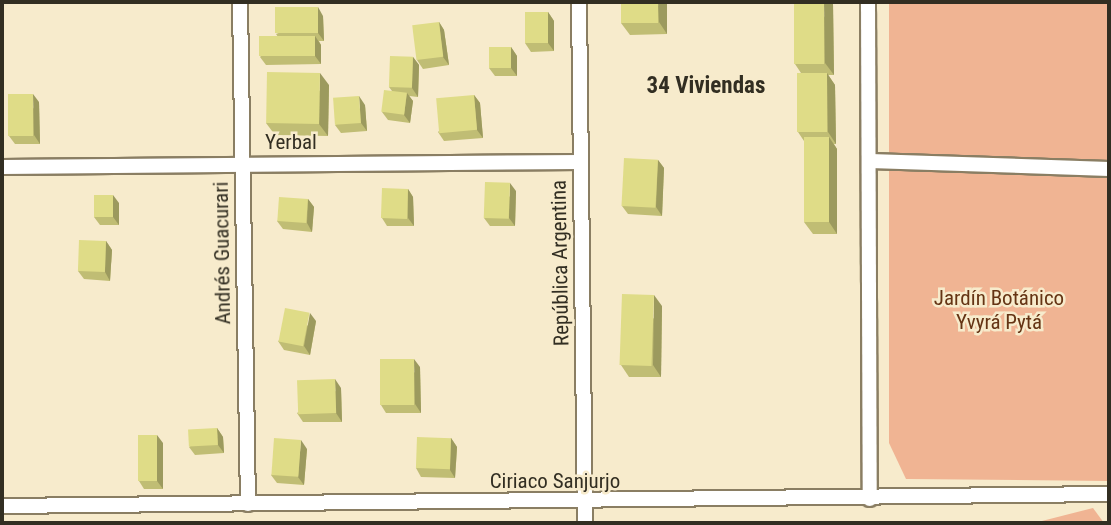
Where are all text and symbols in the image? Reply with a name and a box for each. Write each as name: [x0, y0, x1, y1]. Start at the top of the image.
district label: 34 Viviendas: [647, 72, 765, 100]
street label: Yerbal: [265, 129, 317, 155]
street label: República Argentina: [546, 180, 574, 346]
street label: Andrés Guacurari: [208, 181, 236, 325]
park label: Jardín Botánico Yvyrá Pytá: [934, 285, 1064, 335]
street label: Ciriaco Sanjurjo: [490, 468, 620, 494]

